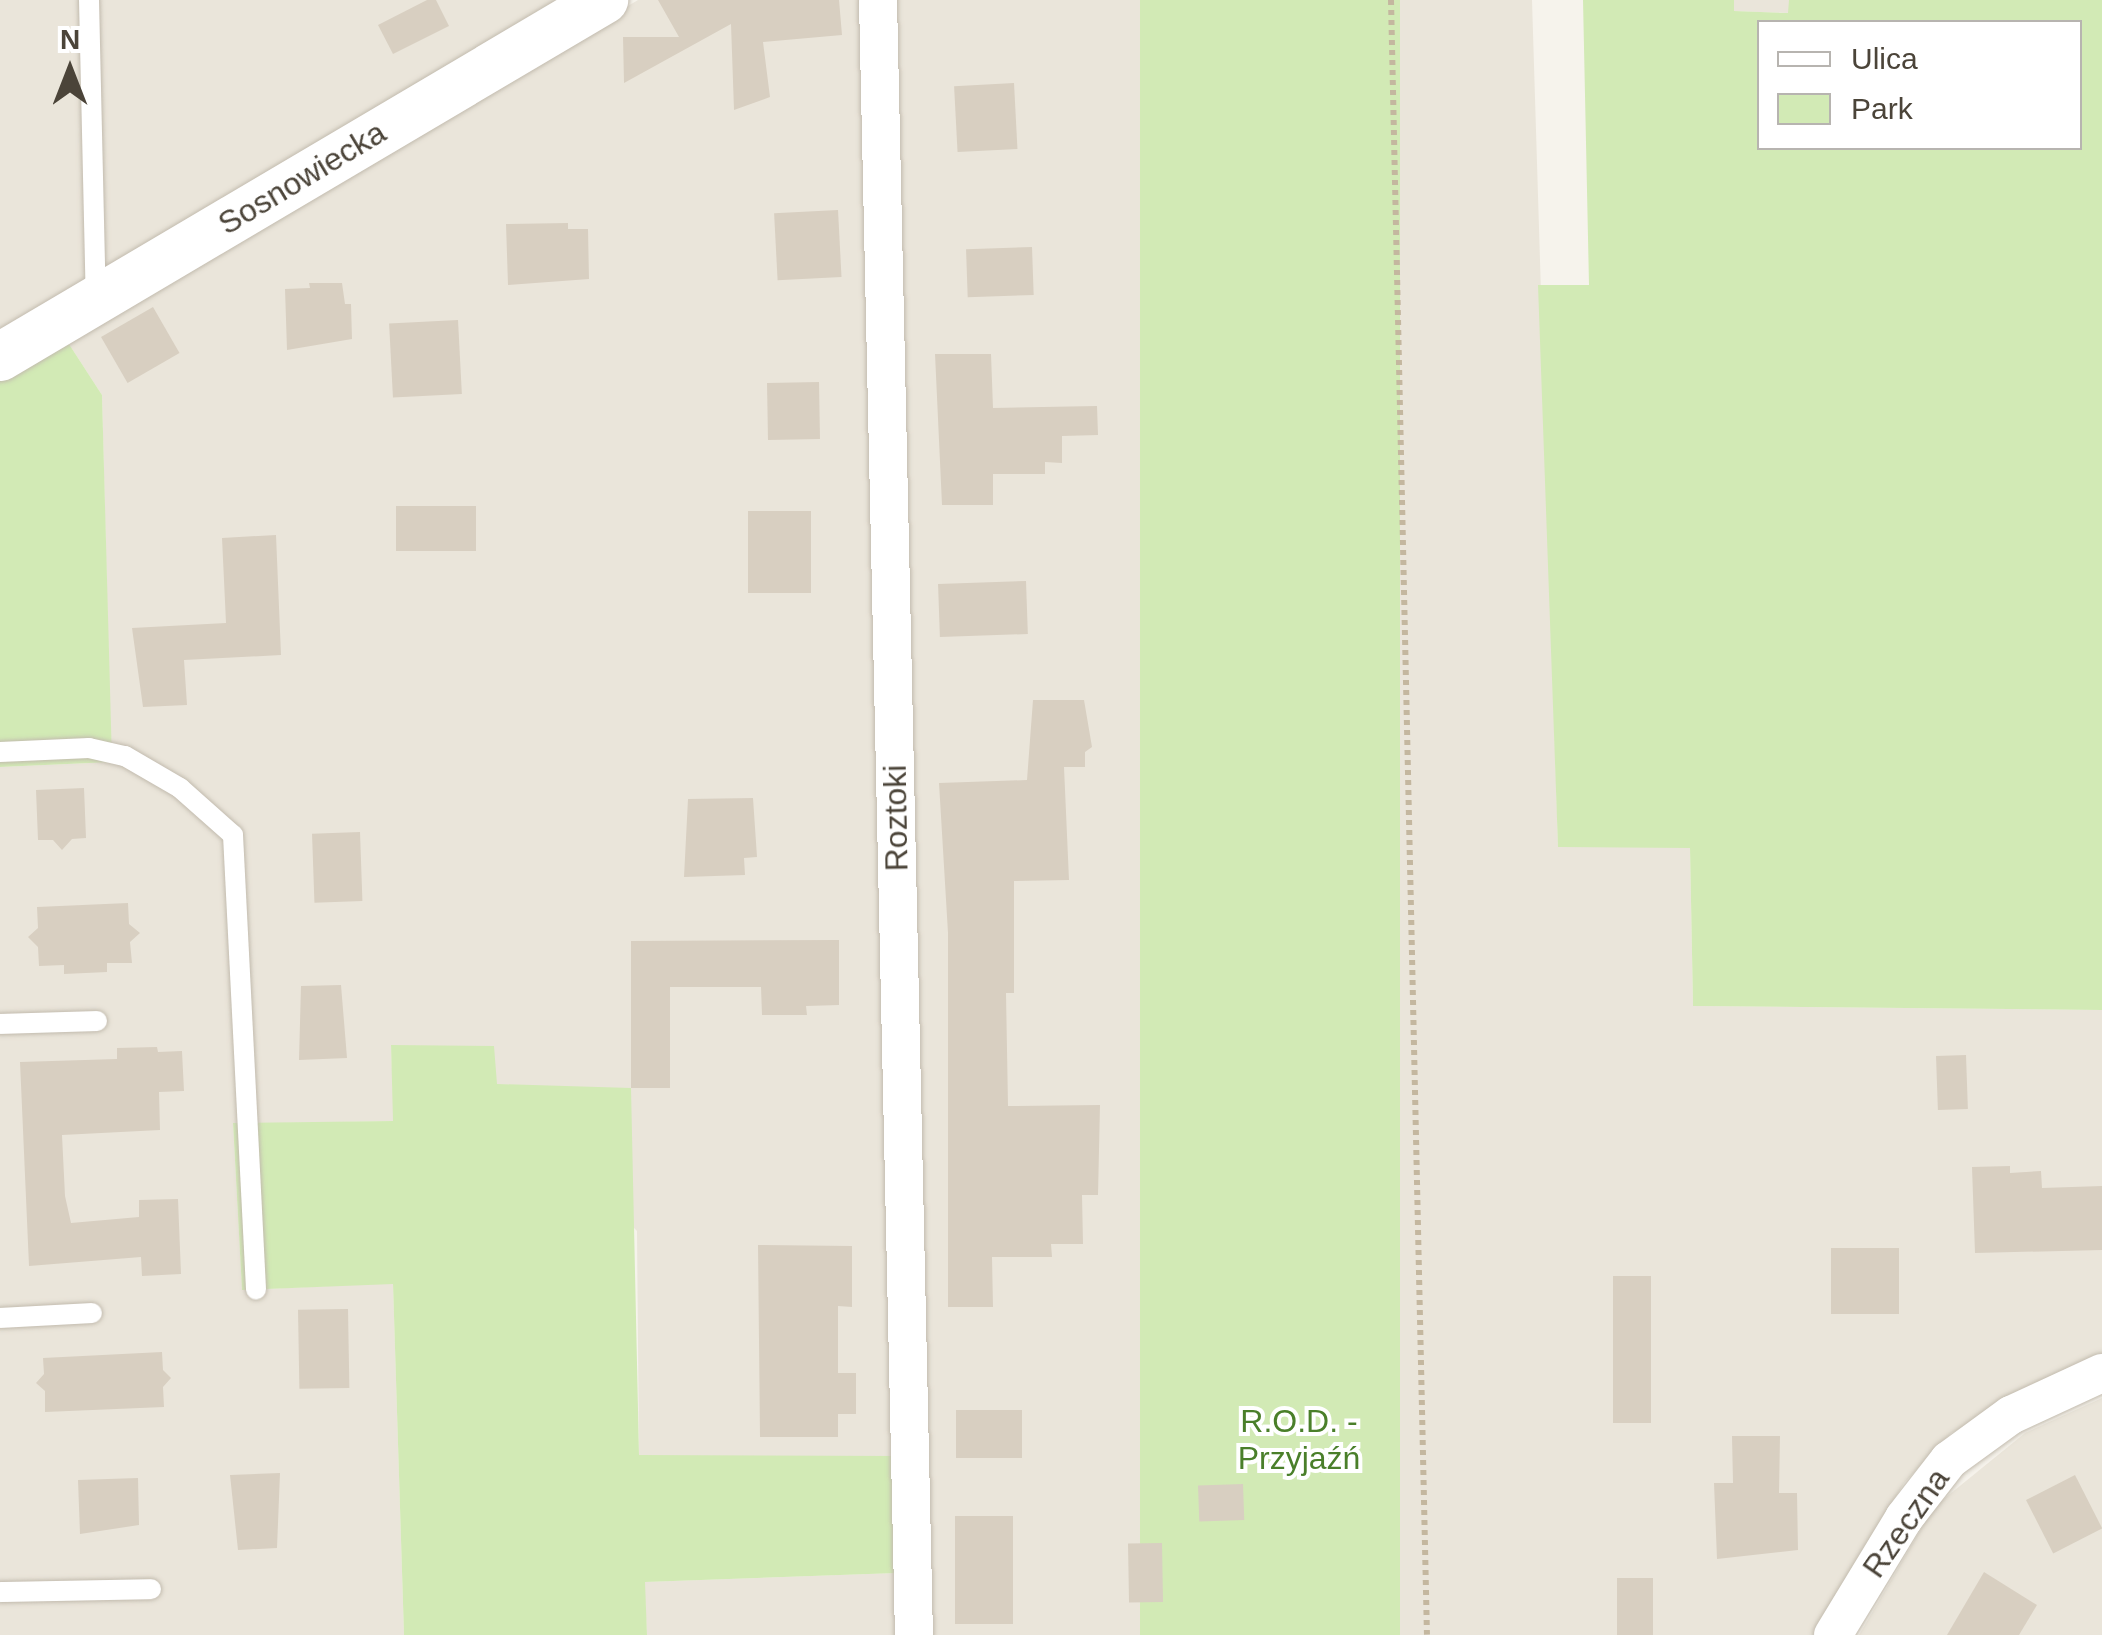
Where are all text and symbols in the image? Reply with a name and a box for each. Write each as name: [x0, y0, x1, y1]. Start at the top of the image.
north arrow: [20, 20, 120, 120]
legend: [1757, 20, 2082, 150]
text: N: [60, 24, 80, 55]
text: Ulica: [1851, 42, 1918, 75]
text: Park: [1851, 92, 1913, 125]
street label: Sosnowiecka: [211, 113, 393, 243]
street label: Roztoki: [876, 764, 916, 872]
park label: R.O.D. - Przyjaźń: [1238, 1403, 1360, 1478]
street label: Rzeczna: [1855, 1461, 1957, 1585]

